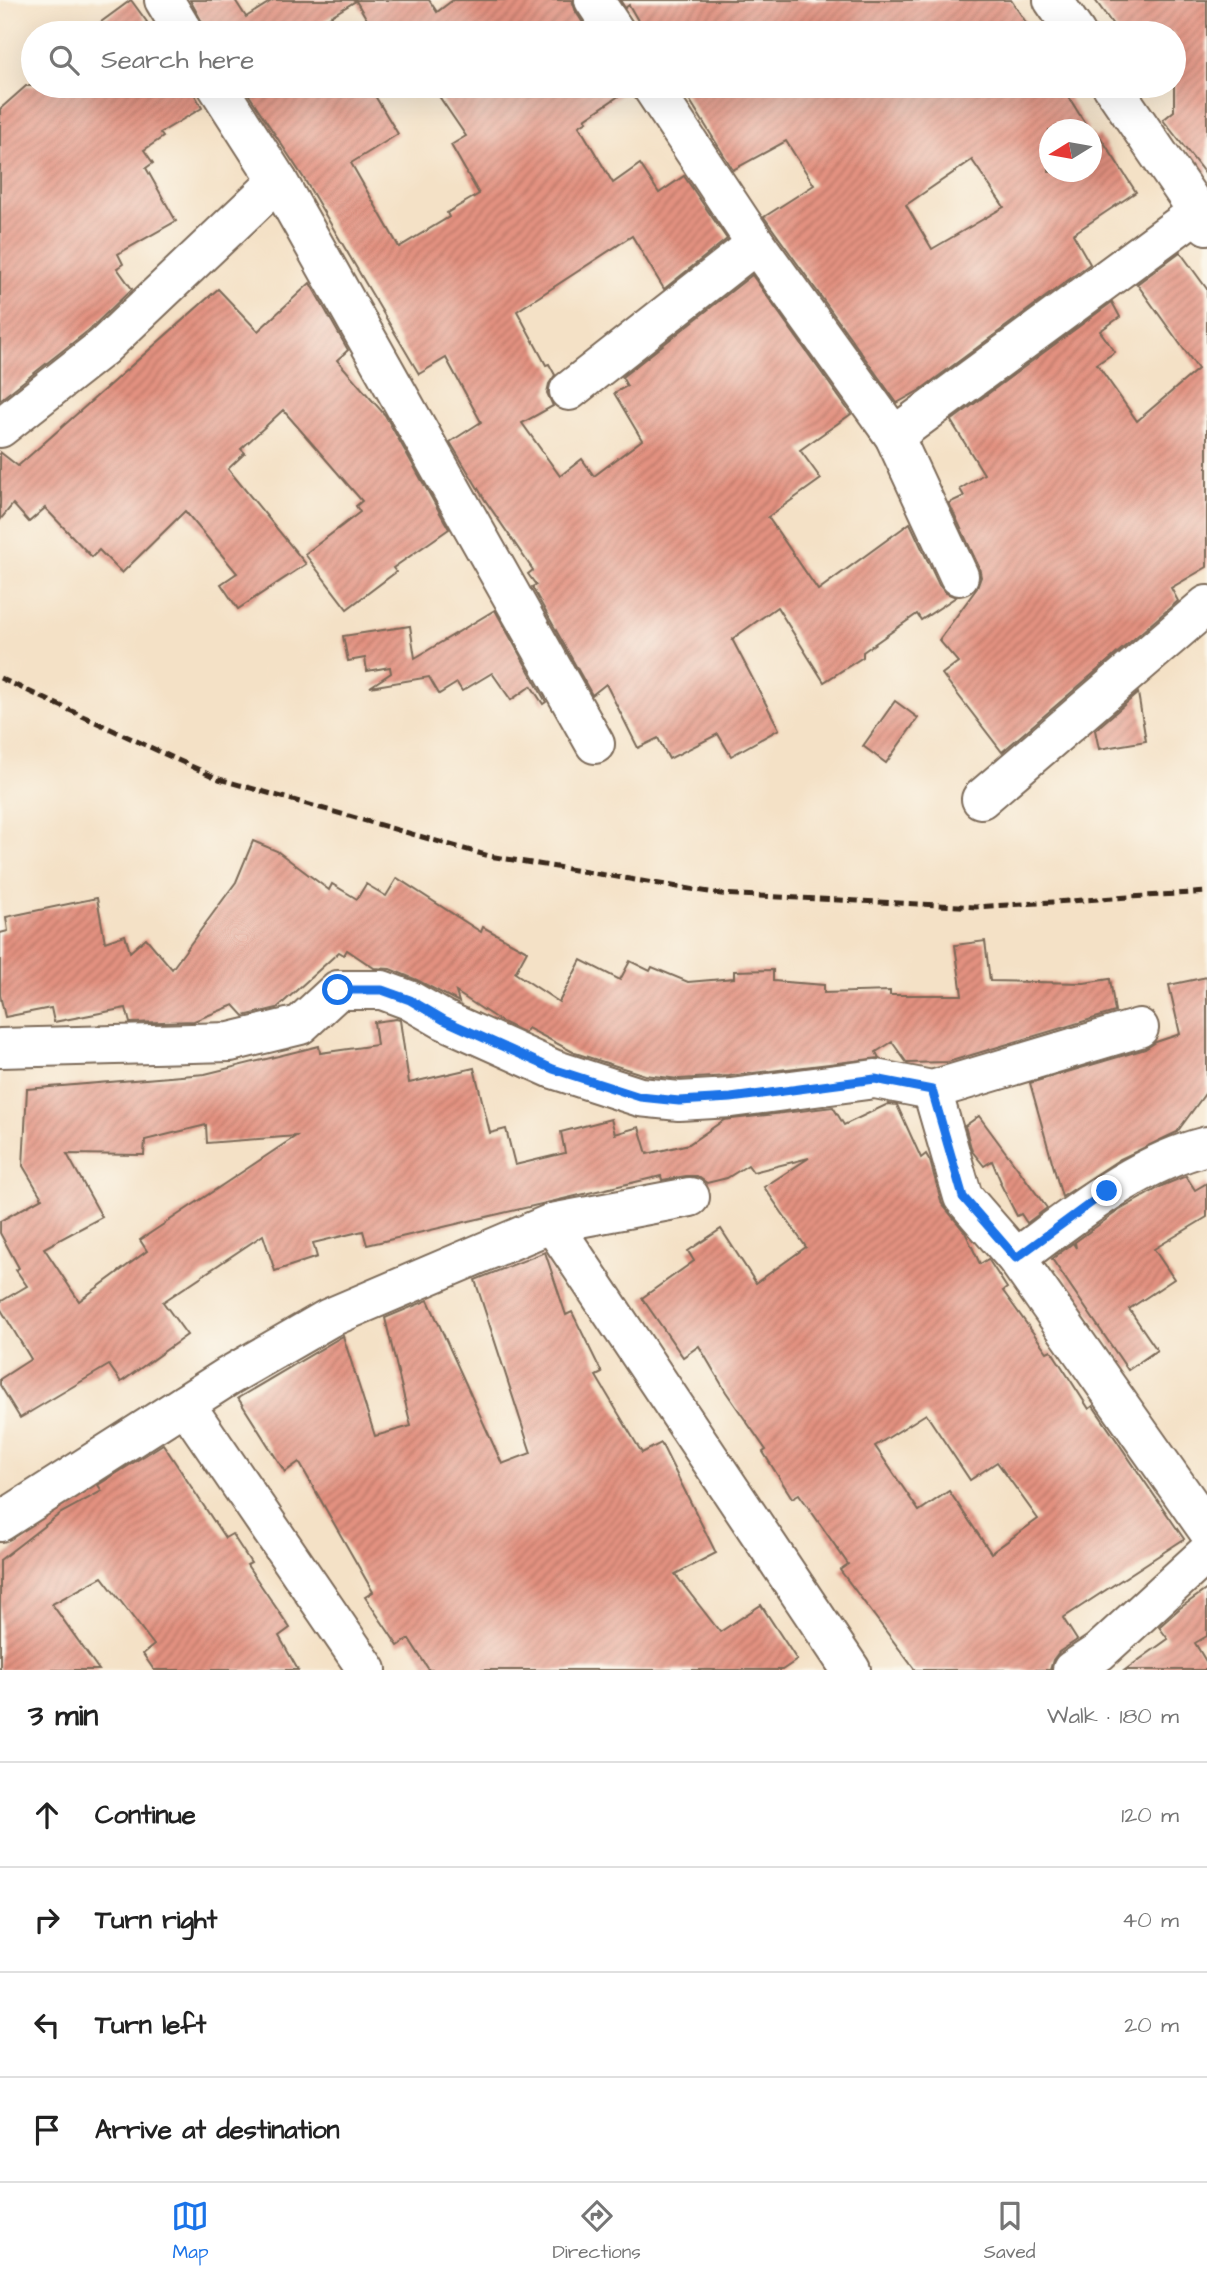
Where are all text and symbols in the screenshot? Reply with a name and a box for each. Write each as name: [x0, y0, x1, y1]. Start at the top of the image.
search box: [21, 21, 1186, 98]
icon: search: [45, 41, 83, 79]
text: Search here: [101, 42, 254, 78]
north arrow: [1039, 119, 1102, 182]
route start: [322, 974, 353, 1005]
route end: [1091, 1175, 1122, 1206]
text: 3 min: [28, 1695, 98, 1737]
text: Walk · 180 m: [1047, 1700, 1179, 1732]
icon: ahead: [28, 1796, 66, 1834]
text: Continue: [95, 1797, 196, 1833]
text: 120 m: [1121, 1799, 1179, 1831]
icon: right: [28, 1901, 66, 1939]
text: Turn right: [95, 1902, 217, 1938]
text: 40 m: [1122, 1904, 1179, 1936]
icon: left: [28, 2006, 66, 2044]
text: Turn left: [95, 2007, 206, 2043]
text: 20 m: [1124, 2009, 1179, 2041]
icon: arrive: [28, 2111, 66, 2149]
text: Arrive at destination: [95, 2112, 340, 2148]
tab: Map: [171, 2197, 209, 2266]
tab: Directions: [552, 2197, 641, 2266]
tab: Saved: [984, 2197, 1035, 2266]

